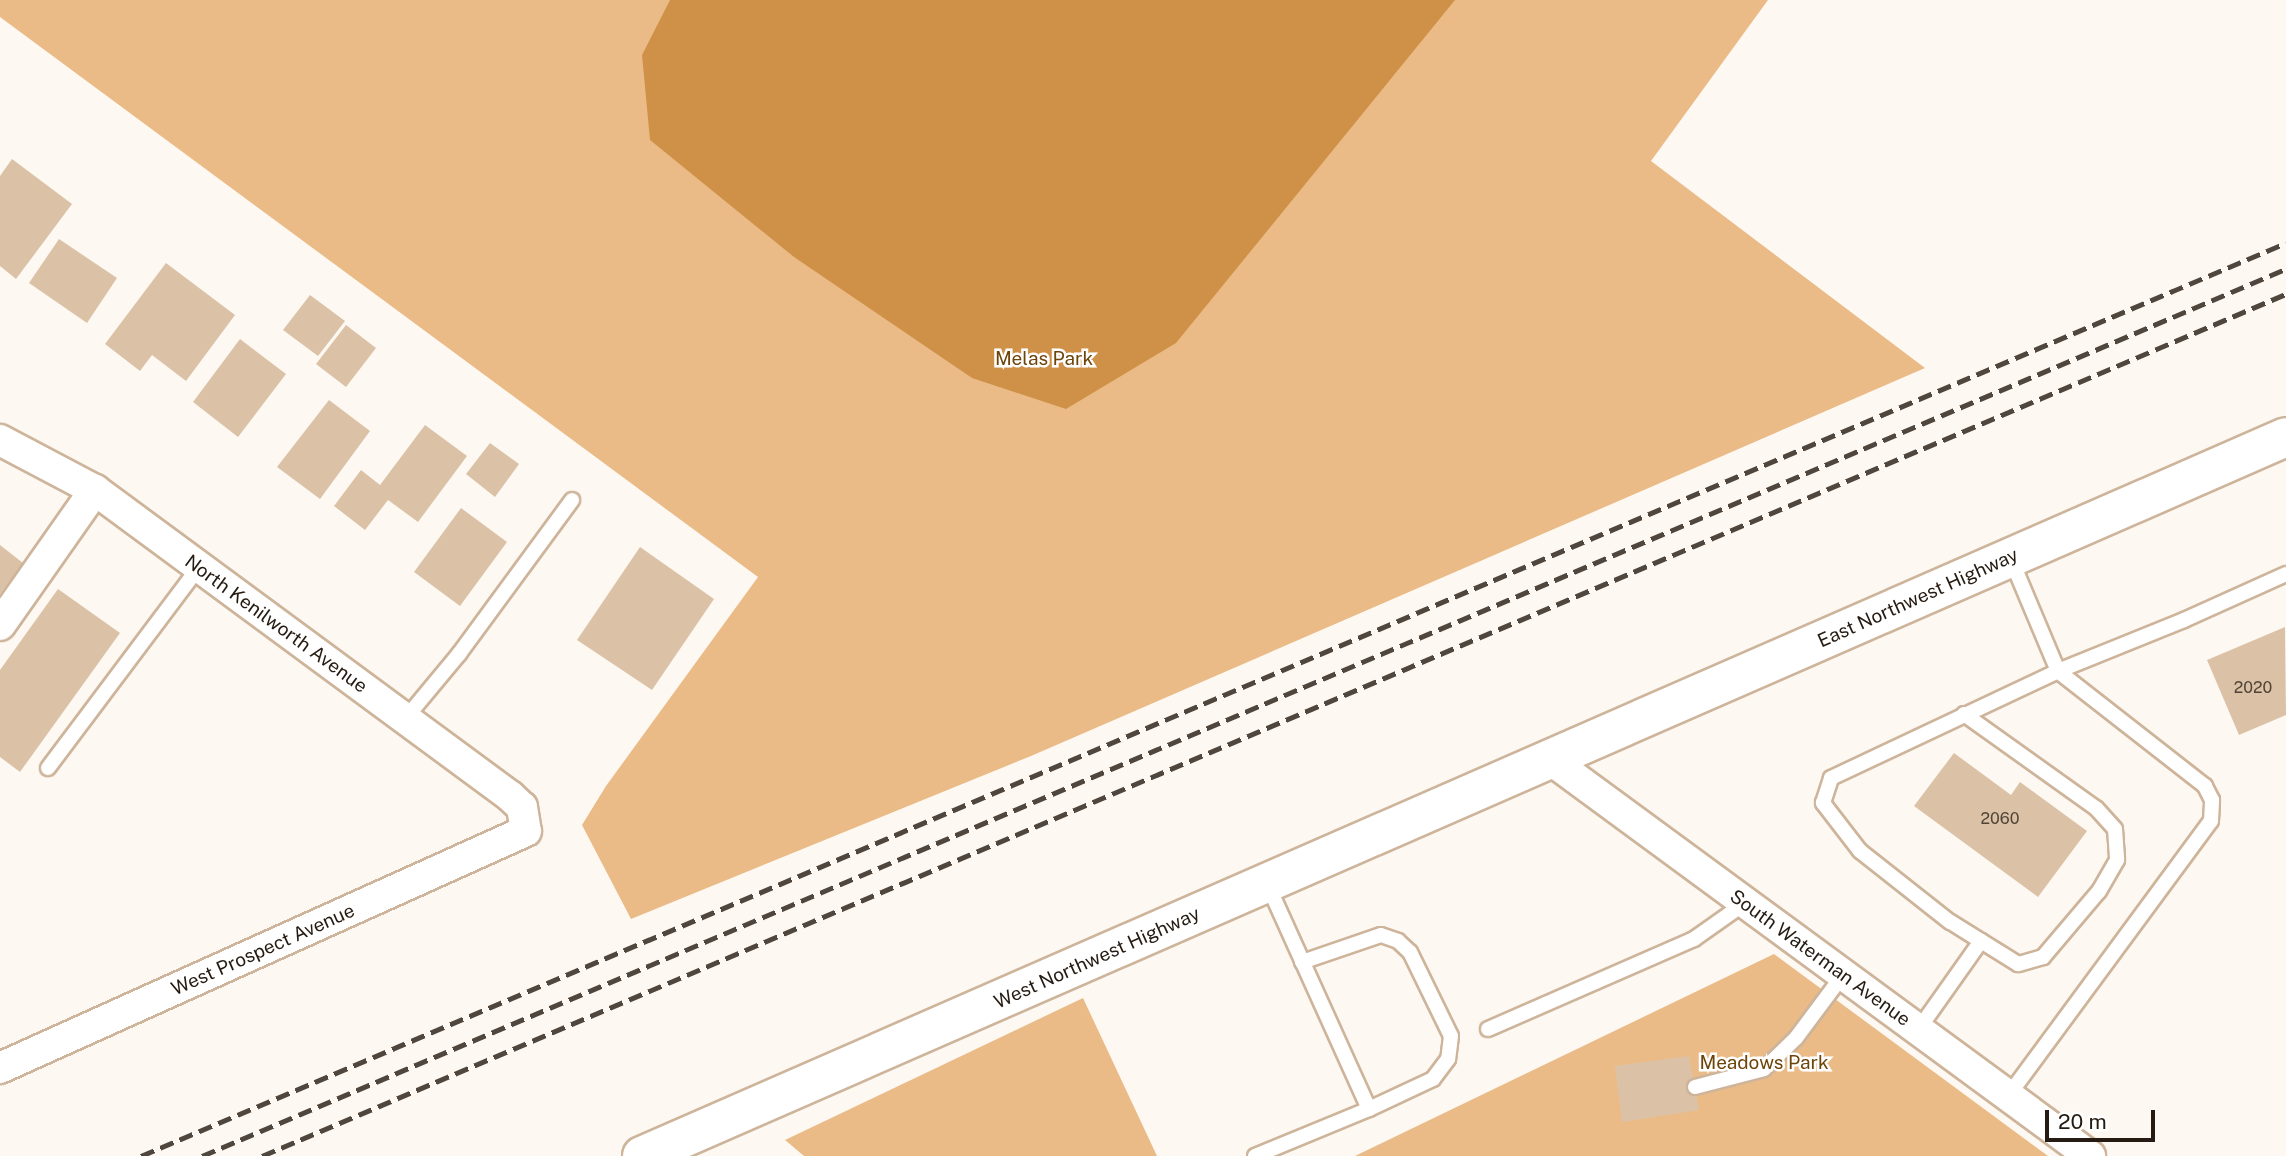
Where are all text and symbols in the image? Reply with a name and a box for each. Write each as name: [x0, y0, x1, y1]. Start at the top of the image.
park label: Melas Park: [995, 348, 1093, 370]
street label: East Northwest Highway: [1814, 543, 2022, 653]
street label: North Kenilworth Avenue: [180, 550, 372, 698]
house number: 2020: [2234, 678, 2272, 698]
house number: 2060: [1981, 809, 2019, 829]
street label: South Waterman Avenue: [1725, 885, 1915, 1031]
street label: West Prospect Avenue: [168, 899, 358, 1001]
street label: West Northwest Highway: [991, 902, 1203, 1014]
park label: Meadows Park: [1699, 1052, 1829, 1074]
scale bar: [2048, 1096, 2158, 1140]
text: 20 m: [2058, 1109, 2107, 1134]

